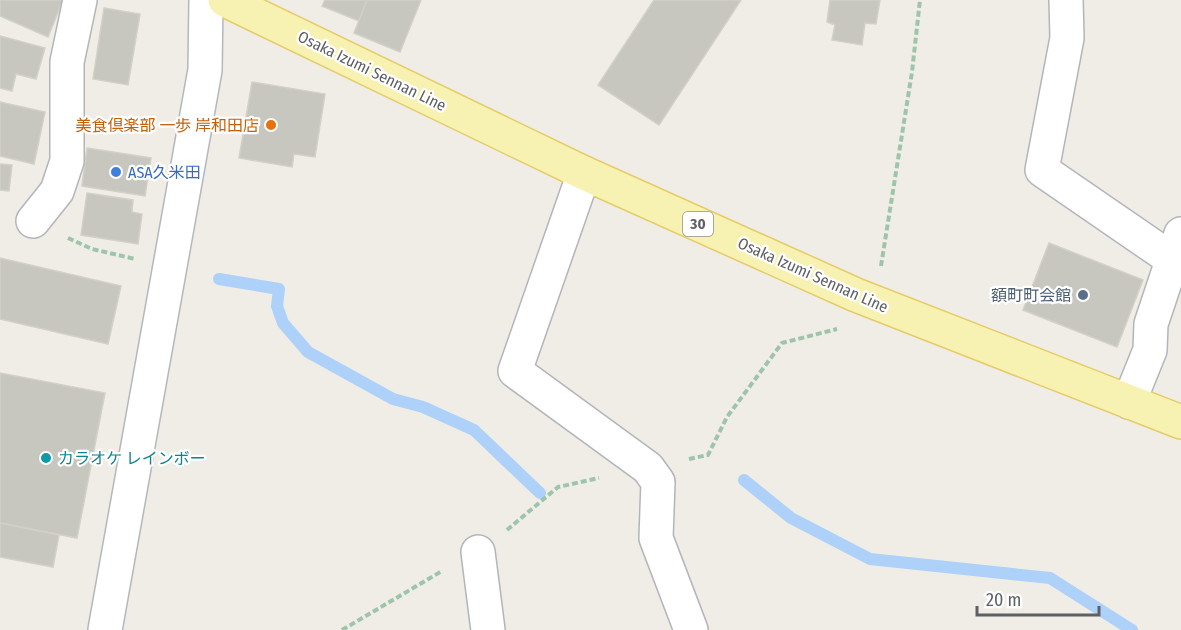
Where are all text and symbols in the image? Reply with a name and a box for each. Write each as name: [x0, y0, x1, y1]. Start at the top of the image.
street label: Osaka Izumi Sennan Line: [295, 27, 449, 115]
place label: 美食倶楽部 一歩 岸和田店: [75, 116, 259, 135]
marker: 美食倶楽部 一歩 岸和田店: [264, 118, 278, 132]
place label: ASA久米田: [128, 163, 201, 182]
marker: ASA久米田: [109, 165, 123, 179]
road number: 30: [683, 212, 713, 236]
street label: Osaka Izumi Sennan Line: [735, 233, 891, 317]
place label: 額町町会館: [991, 286, 1071, 305]
marker: 額町町会館: [1076, 288, 1090, 302]
place label: カラオケ レインボー: [58, 449, 206, 468]
marker: カラオケ レインボー: [39, 451, 53, 465]
scale bar: [977, 579, 1098, 617]
text: 20 m: [986, 589, 1021, 611]

